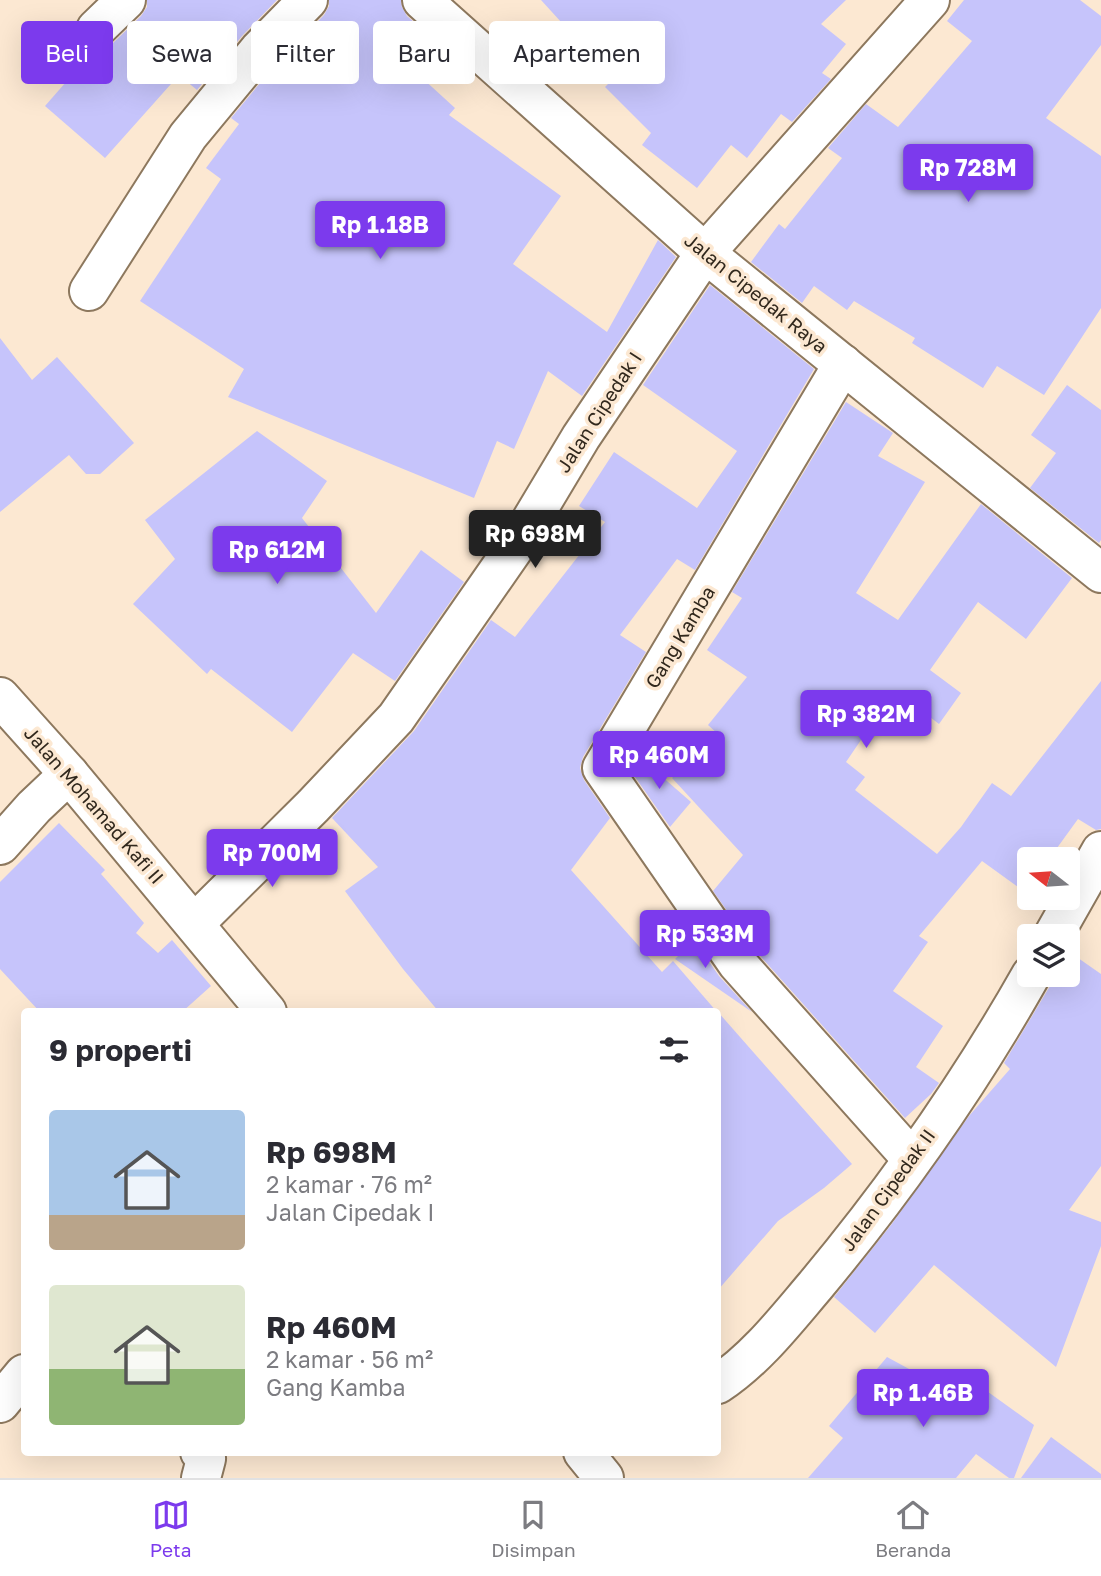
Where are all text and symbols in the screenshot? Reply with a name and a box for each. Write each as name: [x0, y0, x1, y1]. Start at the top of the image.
chip: Beli: [21, 21, 113, 84]
chip: Sewa: [127, 21, 237, 84]
chip: Filter: [251, 21, 359, 84]
chip: Baru: [373, 21, 475, 84]
chip: Apartemen: [489, 21, 665, 84]
pin: Rp 728M: [903, 144, 1033, 204]
text: Rp 728M: [919, 153, 1017, 181]
pin: Rp 1.18B: [308, 202, 452, 261]
text: Rp 1.18B: [331, 210, 429, 238]
street label: Jalan Cipedak Raya: [680, 228, 832, 357]
street label: Jalan Cipedak I: [551, 347, 646, 476]
pin: Rp 698M: [470, 510, 600, 570]
text: Rp 698M: [485, 519, 585, 547]
pin: Rp 612M: [212, 526, 342, 586]
text: Rp 612M: [229, 535, 325, 563]
street label: Gang Kamba: [640, 581, 719, 692]
pin: Rp 382M: [801, 690, 931, 750]
text: Rp 382M: [816, 699, 916, 727]
street label: Jalan Mohamad Kafi II: [20, 721, 169, 888]
pin: Rp 460M: [594, 732, 724, 791]
text: Rp 460M: [609, 740, 709, 768]
pin: Rp 700M: [207, 830, 337, 889]
text: Rp 700M: [223, 838, 321, 866]
north arrow: [1017, 847, 1080, 910]
map controls: [1017, 847, 1080, 987]
pin: Rp 533M: [640, 911, 770, 970]
text: Rp 533M: [656, 919, 754, 947]
button: layers: [1017, 924, 1080, 987]
icon: filters: [655, 1031, 693, 1069]
text: 9 properti: [49, 1032, 192, 1068]
street label: Jalan Cipedak II: [836, 1124, 940, 1255]
text: Rp 698M: [266, 1134, 397, 1170]
icon: home: [105, 1138, 189, 1222]
text: 2 kamar · 76 m²: [266, 1170, 432, 1198]
text: Jalan Cipedak I: [266, 1198, 434, 1226]
text: Rp 460M: [266, 1309, 397, 1345]
icon: home: [105, 1313, 189, 1397]
text: 2 kamar · 56 m²: [266, 1345, 433, 1373]
pin: Rp 1.46B: [851, 1370, 995, 1429]
text: Gang Kamba: [266, 1373, 405, 1401]
text: Rp 1.46B: [873, 1378, 973, 1406]
tab: Peta: [150, 1496, 191, 1561]
tab: Disimpan: [491, 1496, 576, 1561]
tab: Beranda: [875, 1496, 951, 1561]

